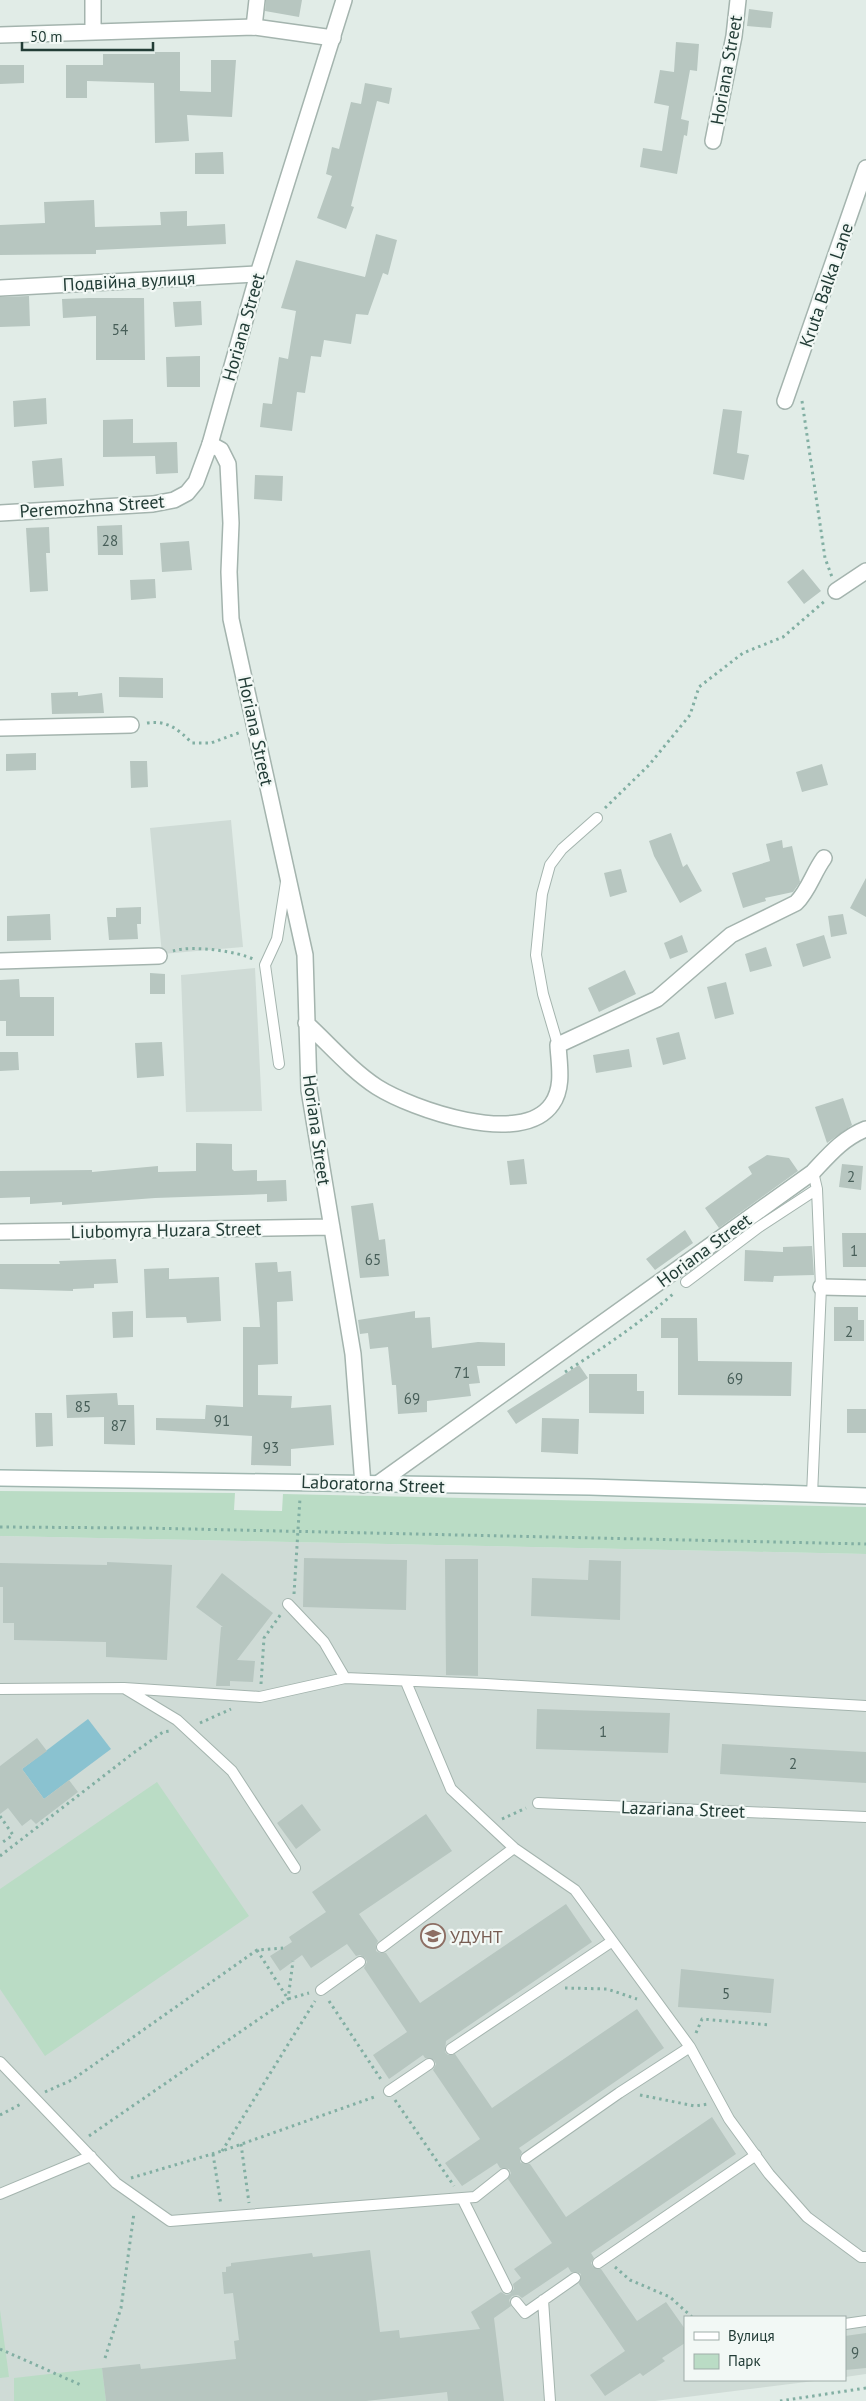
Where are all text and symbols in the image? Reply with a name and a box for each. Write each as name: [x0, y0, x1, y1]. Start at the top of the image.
street label: Horiana Street: [705, 13, 747, 127]
scale bar: [22, 20, 154, 52]
text: 50 m: [30, 27, 63, 46]
street label: Kruta Balka Lane: [794, 220, 858, 350]
street label: Подвійна вулиця: [62, 266, 196, 296]
street label: Horiana Street: [217, 270, 269, 384]
house number: 54: [112, 320, 128, 339]
street label: Peremozhna Street: [19, 489, 165, 523]
house number: 28: [102, 531, 118, 550]
street label: Horiana Street: [233, 674, 279, 788]
street label: Horiana Street: [298, 1073, 336, 1187]
house number: 2: [847, 1167, 855, 1186]
street label: Horiana Street: [652, 1208, 756, 1292]
street label: Liubomyra Huzara Street: [70, 1217, 262, 1243]
house number: 1: [850, 1241, 858, 1260]
house number: 65: [365, 1250, 381, 1269]
house number: 2: [845, 1322, 853, 1341]
house number: 71: [454, 1363, 470, 1382]
house number: 69: [727, 1369, 743, 1388]
house number: 69: [404, 1389, 420, 1408]
house number: 85: [75, 1397, 91, 1416]
house number: 91: [214, 1411, 230, 1430]
house number: 87: [111, 1416, 127, 1435]
house number: 93: [263, 1438, 279, 1457]
street label: Laboratorna Street: [301, 1470, 445, 1498]
house number: 1: [599, 1722, 607, 1741]
house number: 2: [789, 1754, 797, 1773]
street label: Lazariana Street: [620, 1795, 746, 1823]
school or university icon: УДУНТ: [420, 1923, 446, 1949]
place label: УДУНТ: [450, 1925, 503, 1948]
house number: 5: [722, 1984, 730, 2003]
legend: [684, 2316, 846, 2381]
text: Вулиця: [728, 2326, 775, 2345]
house number: 9: [851, 2343, 859, 2362]
text: Парк: [728, 2351, 761, 2370]

